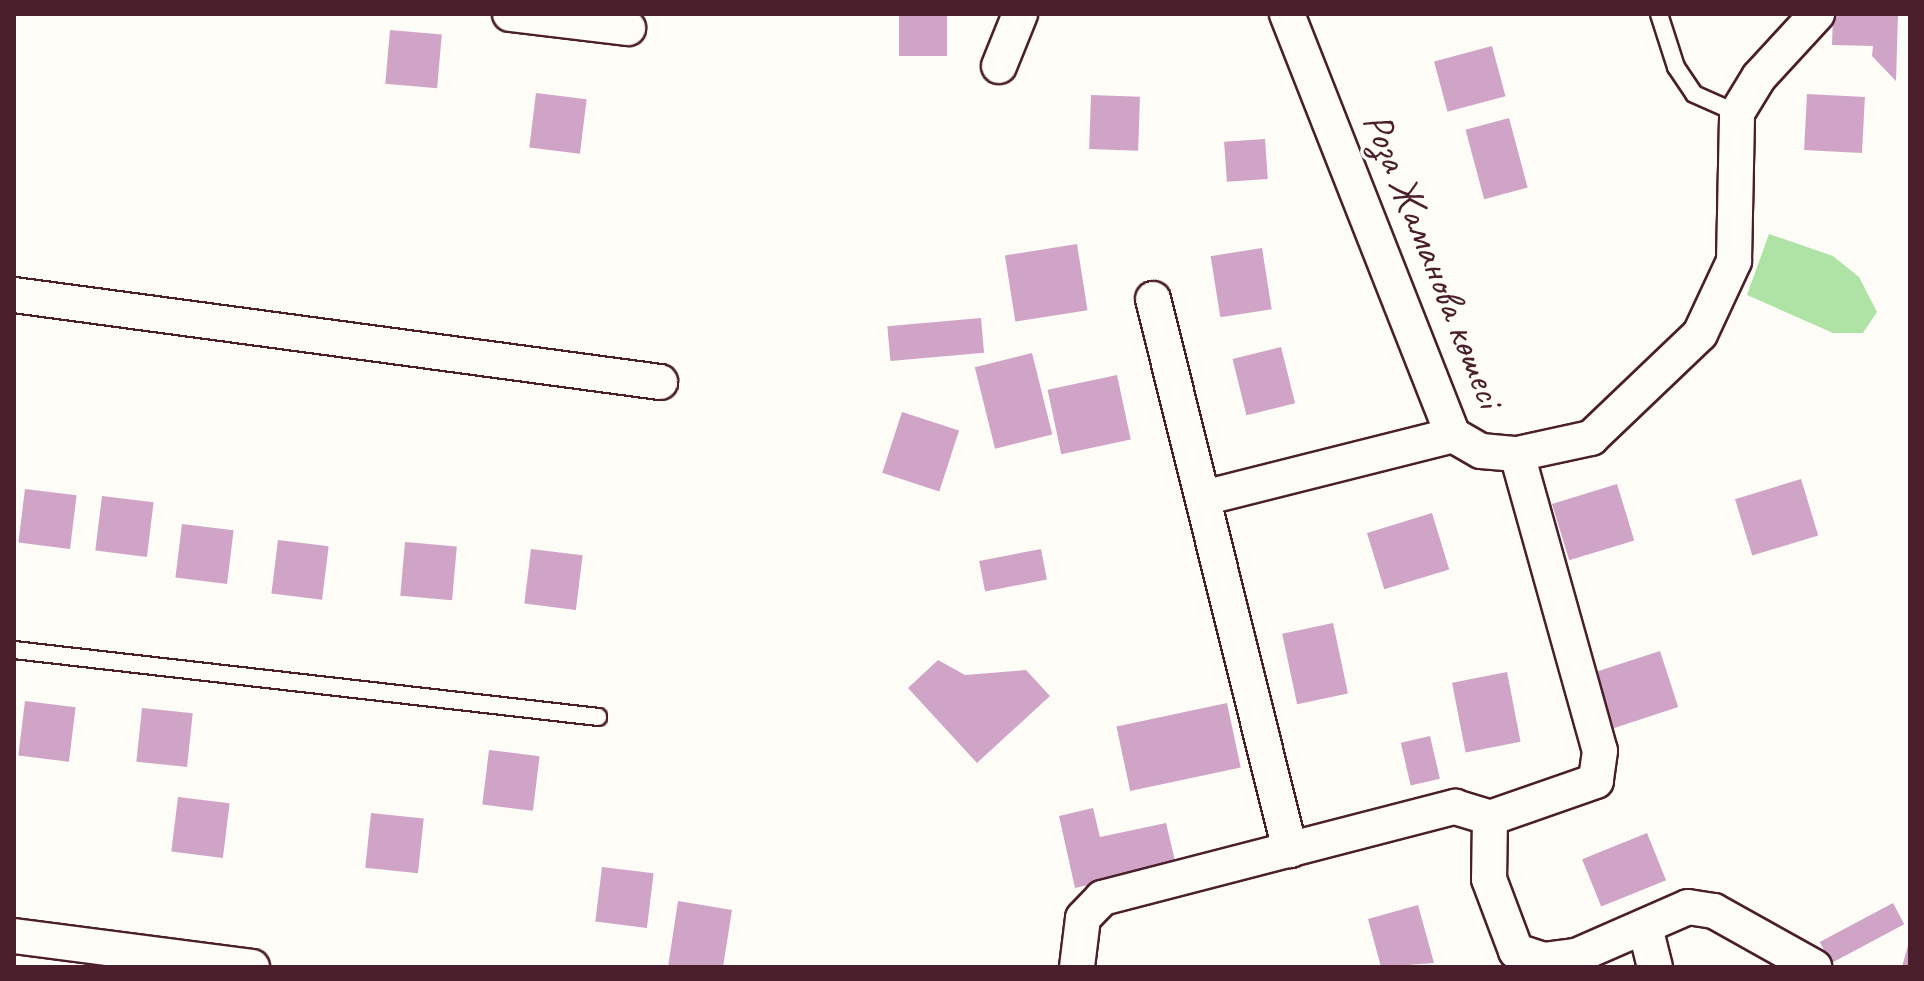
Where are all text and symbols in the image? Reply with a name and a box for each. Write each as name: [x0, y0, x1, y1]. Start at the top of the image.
street label: Роза Жаманова көшесі: [1353, 106, 1515, 414]

